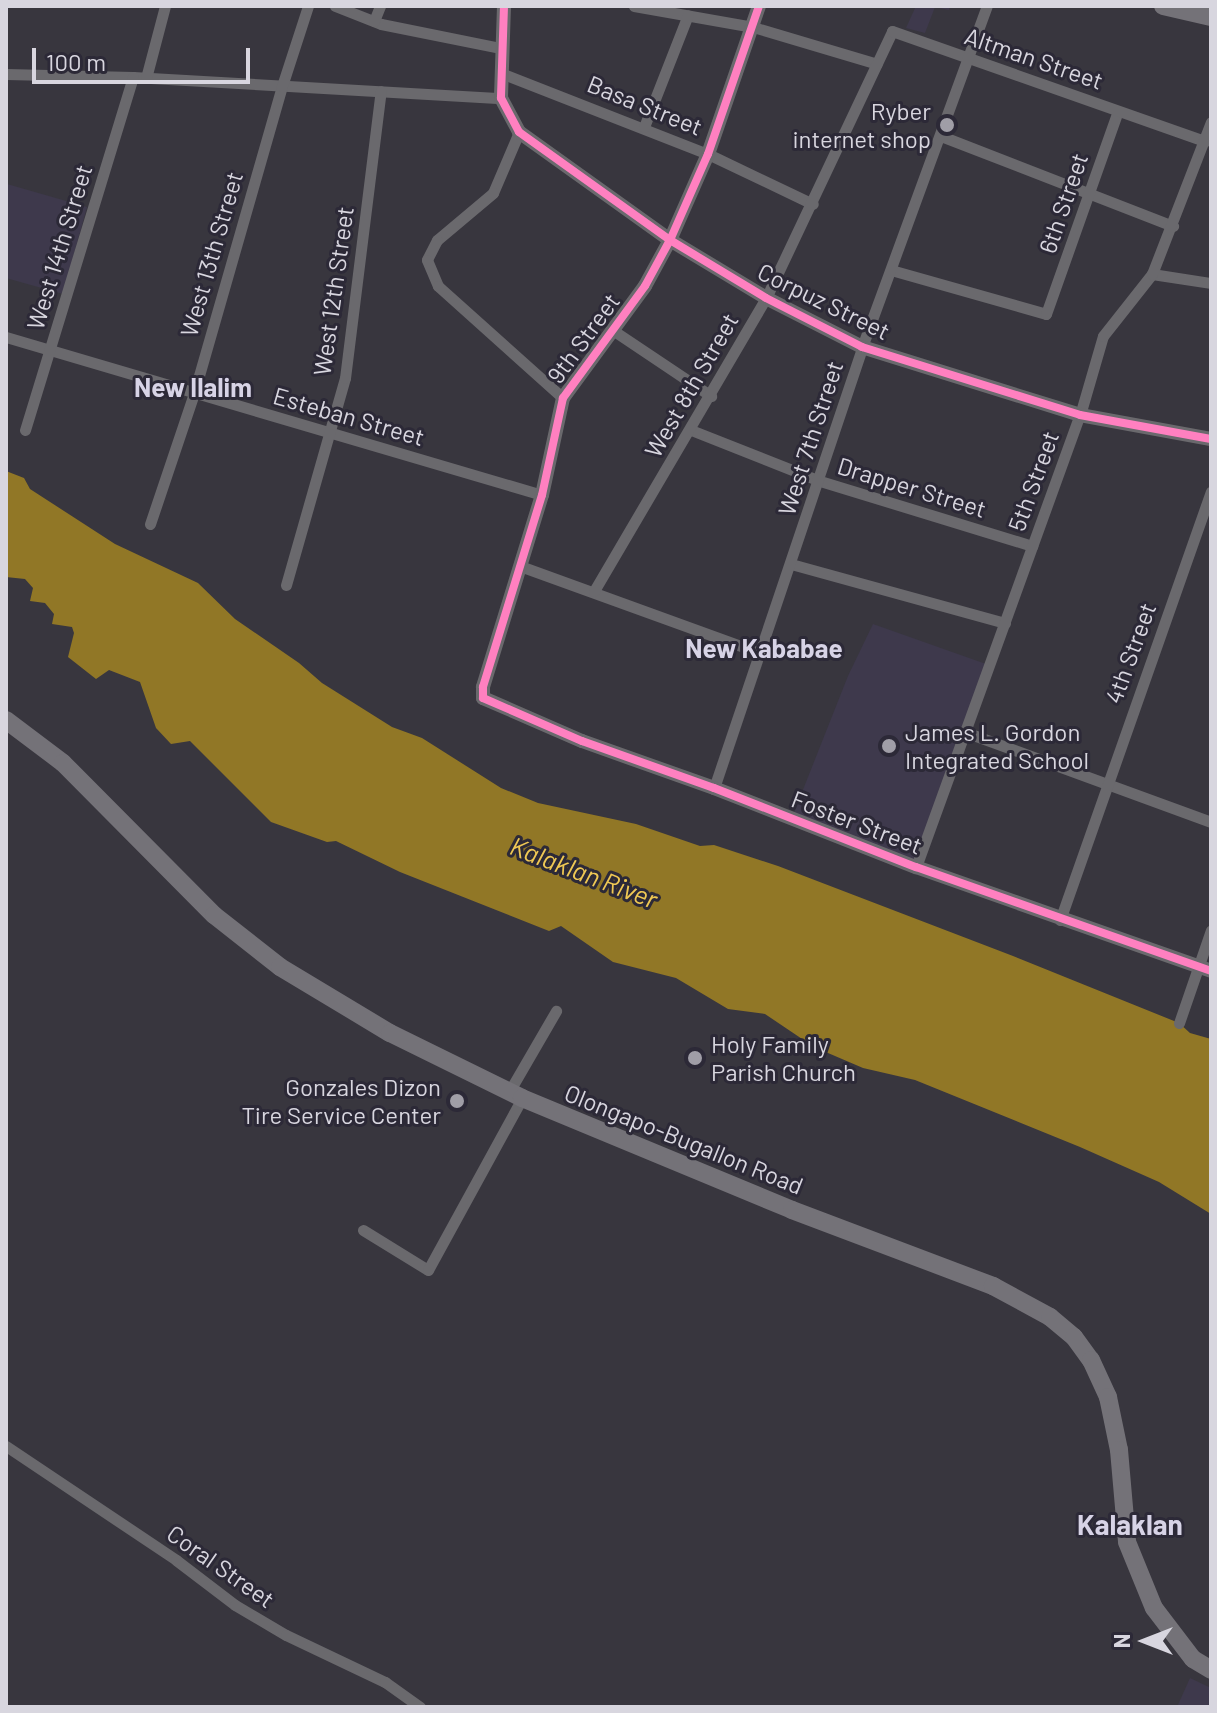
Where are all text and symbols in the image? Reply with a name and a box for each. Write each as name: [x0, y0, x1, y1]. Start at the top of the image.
street label: Altman Street: [961, 21, 1107, 95]
scale bar: [36, 32, 254, 82]
text: 100 m: [46, 47, 106, 76]
street label: Basa Street: [583, 69, 707, 141]
place label: Ryber internet shop: [792, 97, 931, 153]
marker: Ryber internet shop: [938, 116, 956, 134]
street label: 6th Street: [1032, 149, 1094, 257]
street label: West 14th Street: [20, 161, 98, 333]
street label: West 13th Street: [174, 168, 248, 340]
street label: West 12th Street: [307, 204, 359, 378]
street label: Corpuz Street: [753, 257, 895, 345]
street label: 9th Street: [541, 287, 625, 389]
street label: West 8th Street: [638, 308, 744, 462]
street label: West 7th Street: [771, 357, 849, 519]
district label: New Ilalim: [134, 371, 252, 403]
street label: Esteban Street: [270, 381, 428, 451]
street label: 5th Street: [1002, 427, 1064, 535]
street label: Drapper Street: [834, 451, 990, 523]
street label: 4th Street: [1098, 599, 1162, 707]
district label: New Kababae: [685, 632, 843, 664]
place label: James L. Gordon Integrated School: [905, 718, 1089, 774]
marker: James L. Gordon Integrated School: [880, 737, 898, 755]
street label: Foster Street: [788, 784, 926, 860]
water label: Kalaklan River: [506, 830, 662, 914]
place label: Holy Family Parish Church: [711, 1030, 856, 1086]
marker: Holy Family Parish Church: [686, 1049, 704, 1067]
place label: Gonzales Dizon Tire Service Center: [241, 1073, 441, 1129]
street label: Olongapo-Bugallon Road: [560, 1078, 808, 1200]
marker: Gonzales Dizon Tire Service Center: [448, 1092, 466, 1110]
district label: Kalaklan: [1077, 1507, 1183, 1541]
street label: Coral Street: [162, 1519, 280, 1613]
north arrow: [1105, 1601, 1185, 1681]
text: N: [1108, 1634, 1134, 1648]

